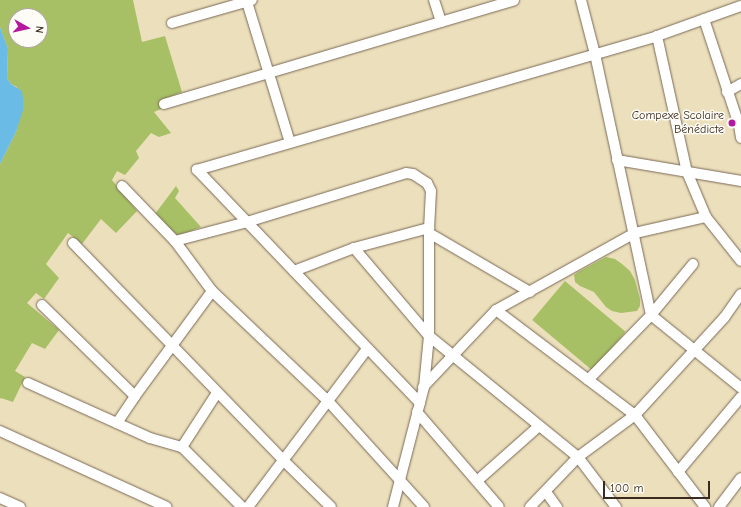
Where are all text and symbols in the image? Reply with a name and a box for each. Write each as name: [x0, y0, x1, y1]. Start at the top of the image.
north arrow: [8, 8, 48, 48]
text: N: [32, 25, 46, 34]
place label: Compexe Scolaire Bénédicte: [632, 109, 724, 137]
marker: Compexe Scolaire Bénédicte: [727, 118, 737, 128]
scale bar: [605, 473, 712, 499]
text: 100 m: [610, 481, 643, 495]

